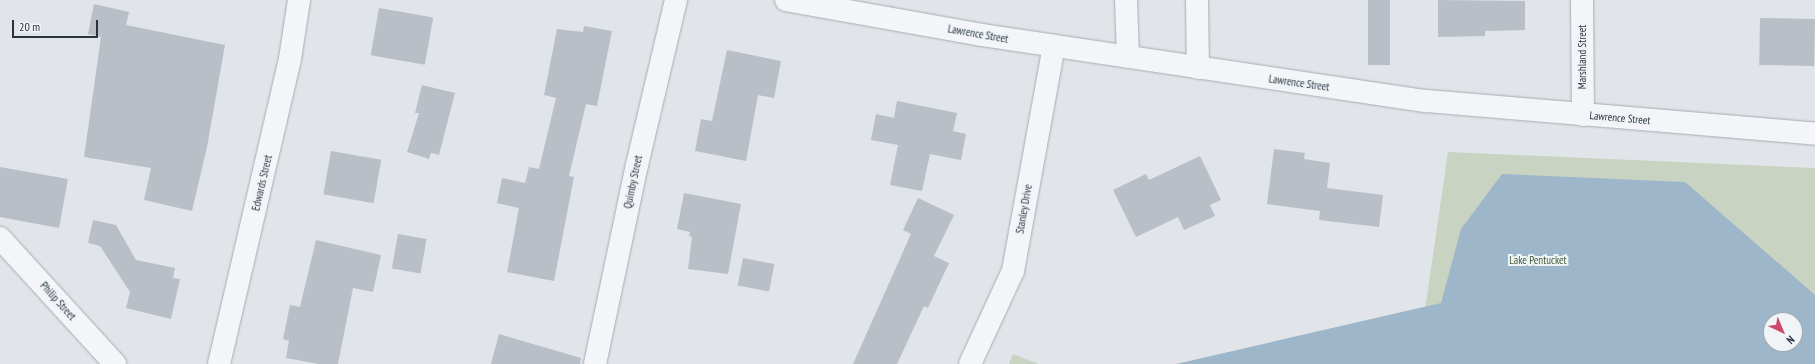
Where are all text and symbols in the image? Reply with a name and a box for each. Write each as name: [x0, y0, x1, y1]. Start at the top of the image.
scale bar: [14, 12, 100, 38]
text: 20 m: [19, 19, 40, 34]
street label: Lawrence Street: [947, 22, 1009, 46]
street label: Marshland Street: [1575, 25, 1589, 89]
street label: Lawrence Street: [1268, 72, 1330, 94]
street label: Lawrence Street: [1589, 109, 1651, 127]
street label: Edwards Street: [249, 154, 275, 212]
street label: Quimby Street: [621, 154, 645, 210]
street label: Stanley Drive: [1013, 183, 1035, 235]
park label: Lake Pentucket: [1509, 253, 1567, 267]
street label: Philip Street: [37, 279, 79, 323]
north arrow: [1763, 312, 1803, 352]
text: N: [1784, 333, 1798, 347]

